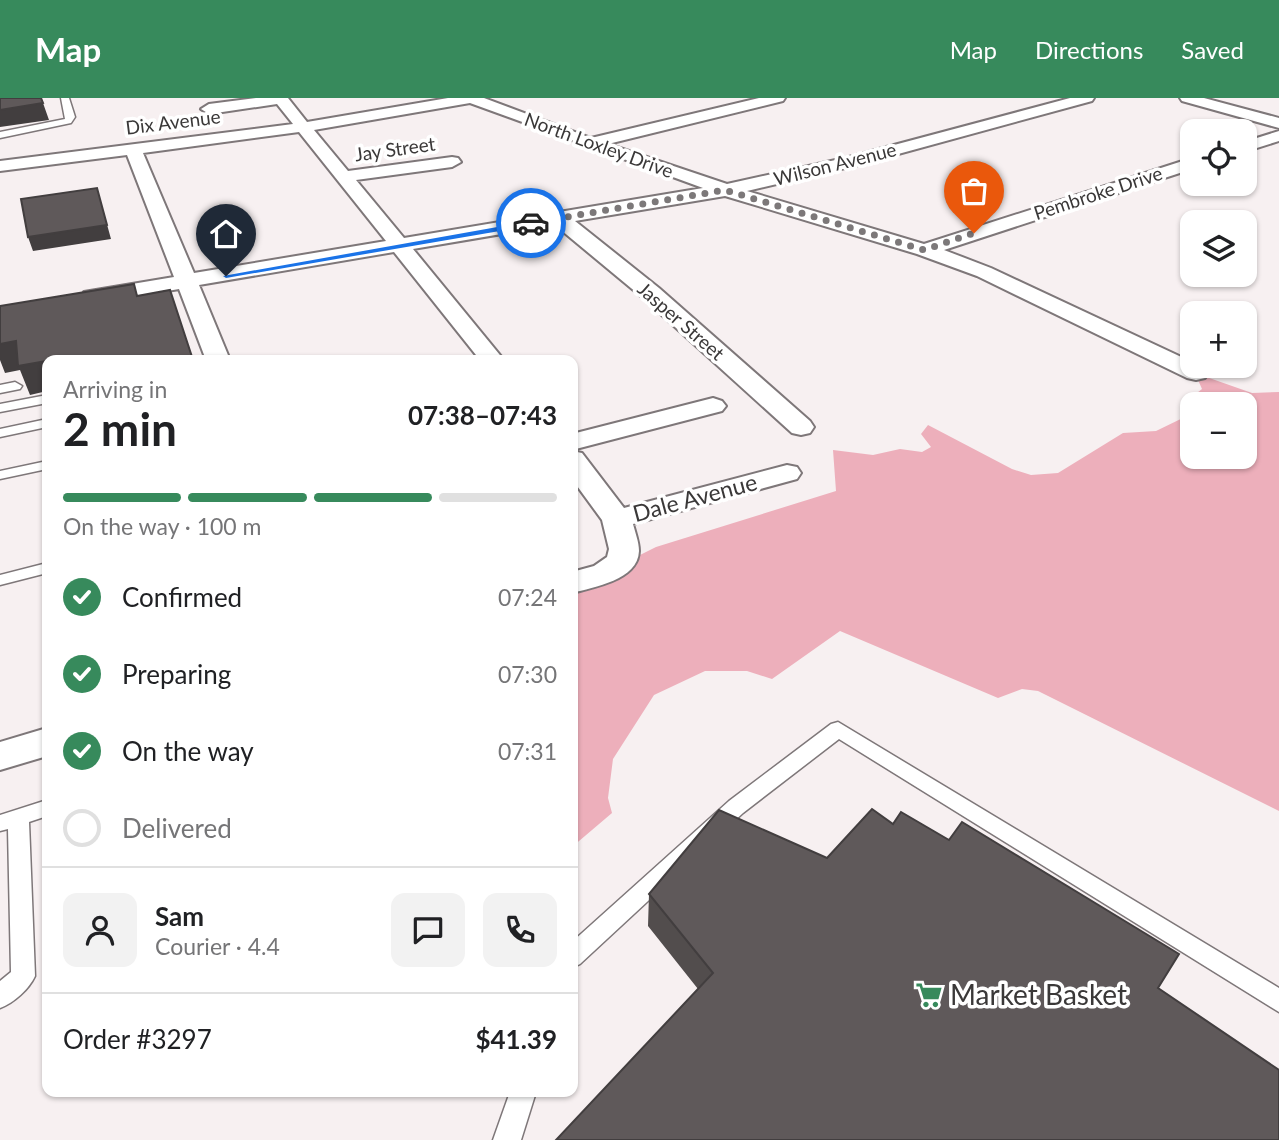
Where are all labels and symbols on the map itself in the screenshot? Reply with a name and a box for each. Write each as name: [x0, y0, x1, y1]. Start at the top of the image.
street label: Dix Avenue: [124, 104, 222, 139]
street label: North Loxley Drive: [522, 107, 677, 182]
street label: Jay Street: [353, 131, 437, 166]
street label: Wilson Avenue: [771, 137, 898, 190]
pin: [944, 161, 1004, 233]
street label: Pembroke Drive: [1031, 161, 1165, 224]
courier: [496, 188, 566, 258]
pin: [196, 204, 256, 276]
street label: Jasper Street: [633, 277, 730, 365]
street label: Dale Avenue: [630, 467, 760, 527]
place label: Market Basket: [950, 977, 1127, 1011]
supermarket icon: Market Basket: [914, 980, 944, 1010]

